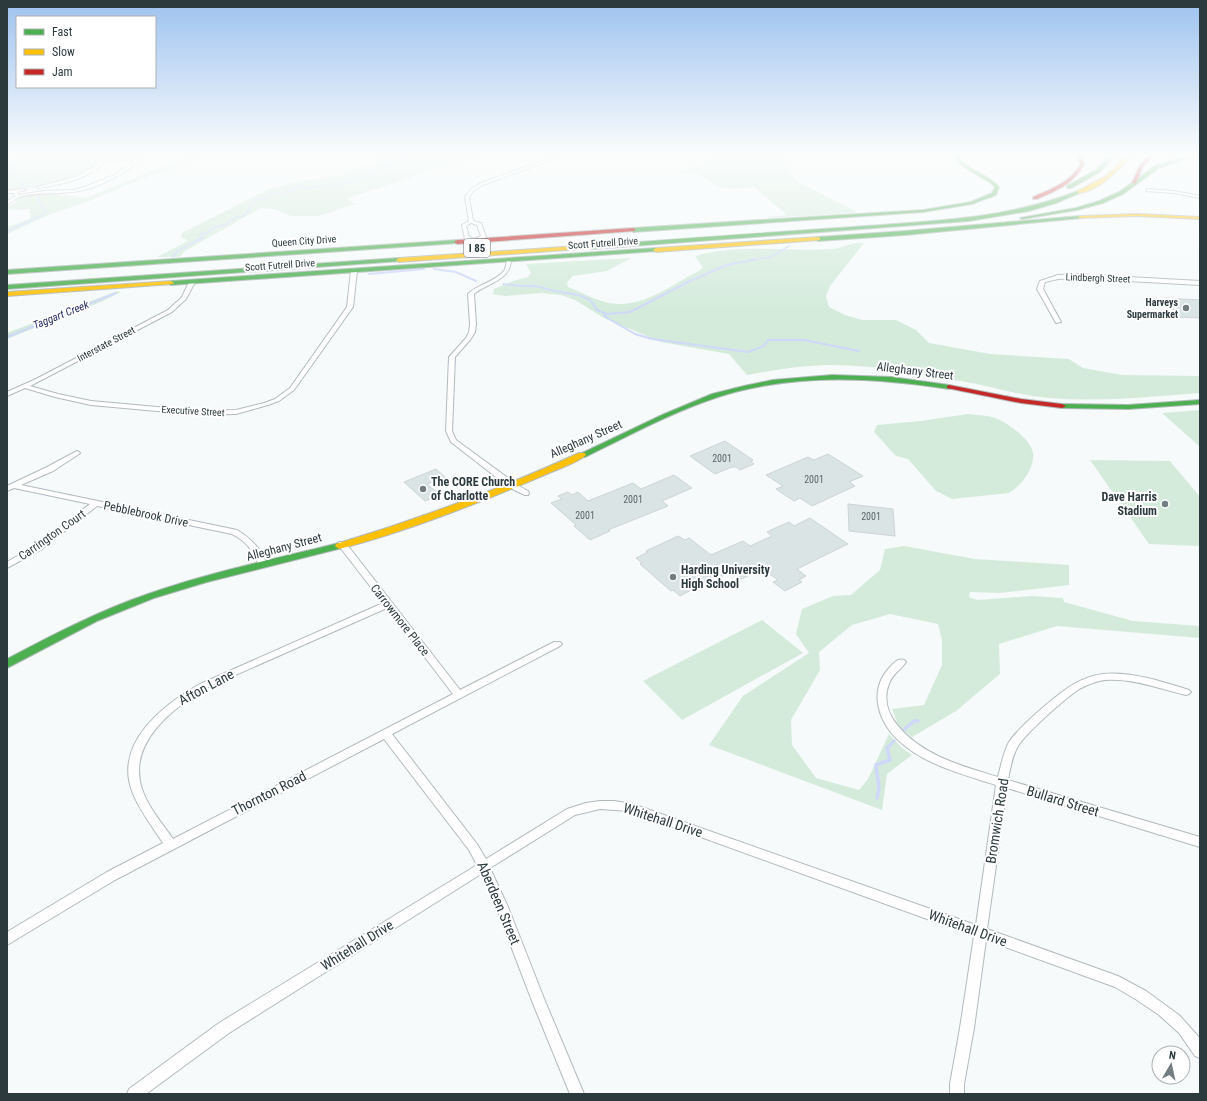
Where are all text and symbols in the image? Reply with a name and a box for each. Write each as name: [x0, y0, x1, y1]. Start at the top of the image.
legend: [16, 16, 156, 88]
text: Fast: [52, 25, 73, 39]
text: Slow: [52, 45, 75, 59]
text: Jam: [52, 65, 73, 79]
street label: Queen City Drive: [271, 233, 337, 249]
street label: Scott Futrell Drive: [568, 235, 639, 251]
road number: I 85: [464, 239, 490, 257]
street label: Scott Futrell Drive: [245, 257, 316, 273]
street label: Lindbergh Street: [1065, 271, 1131, 285]
place label: Harveys Supermarket: [1127, 297, 1178, 320]
water label: Taggart Creek: [31, 298, 91, 332]
marker: Harveys Supermarket: [1181, 303, 1191, 313]
street label: Interstate Street: [75, 324, 137, 364]
street label: Alleghany Street: [876, 359, 955, 383]
street label: Executive Street: [161, 404, 225, 418]
street label: Alleghany Street: [548, 417, 625, 461]
house number: 2001: [712, 453, 732, 464]
house number: 2001: [804, 474, 824, 485]
place label: The CORE Church of Charlotte: [431, 475, 515, 503]
marker: The CORE Church of Charlotte: [418, 484, 428, 494]
place label: Dave Harris Stadium: [1101, 490, 1158, 518]
house number: 2001: [623, 494, 643, 505]
street label: Pebblebrook Drive: [102, 498, 190, 530]
marker: Dave Harris Stadium: [1160, 499, 1170, 509]
street label: Carrington Court: [16, 506, 89, 563]
house number: 2001: [575, 510, 595, 521]
house number: 2001: [861, 511, 881, 522]
street label: Alleghany Street: [245, 530, 324, 564]
place label: Harding University High School: [681, 563, 771, 591]
marker: Harding University High School: [668, 572, 678, 582]
street label: Carrowmore Place: [368, 581, 432, 659]
street label: Afton Lane: [176, 666, 237, 708]
street label: Thornton Road: [229, 767, 309, 819]
street label: Bromwich Road: [982, 777, 1012, 865]
street label: Bullard Street: [1025, 782, 1101, 820]
street label: Whitehall Drive: [621, 800, 705, 840]
street label: Aberdeen Street: [474, 859, 524, 947]
street label: Whitehall Drive: [927, 906, 1010, 950]
street label: Whitehall Drive: [318, 916, 397, 974]
north arrow: [1151, 1045, 1191, 1085]
text: N: [1168, 1049, 1177, 1063]

